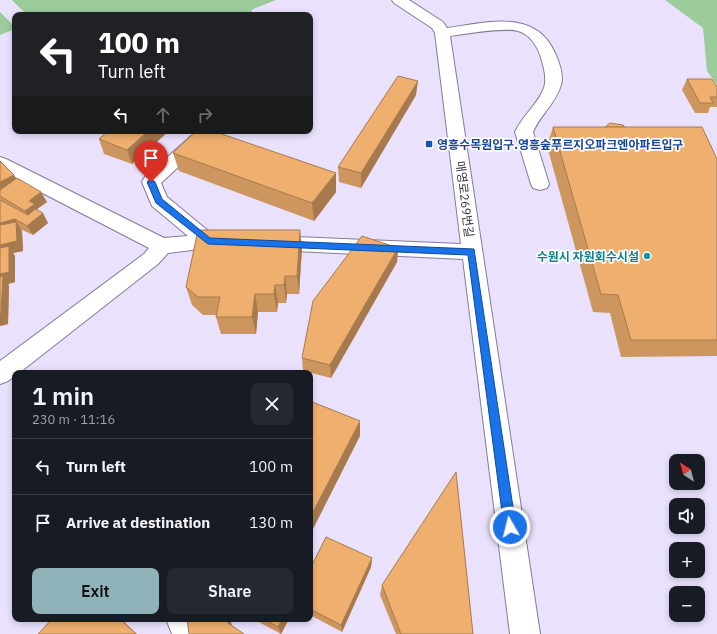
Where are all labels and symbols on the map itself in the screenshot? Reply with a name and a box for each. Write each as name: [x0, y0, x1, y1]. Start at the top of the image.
place label: 영흥수목원입구.영흥숲푸르지오파크엔아파트입구: [437, 137, 684, 152]
marker: 영흥수목원입구.영흥숲푸르지오파크엔아파트입구: [424, 139, 434, 149]
pin: [134, 141, 168, 182]
street label: 매영로269번길: [453, 160, 477, 238]
place label: 수원시 자원회수시설: [537, 249, 639, 264]
marker: 수원시 자원회수시설: [642, 251, 652, 261]
north arrow: [669, 454, 705, 490]
position arrow: [489, 506, 531, 548]

